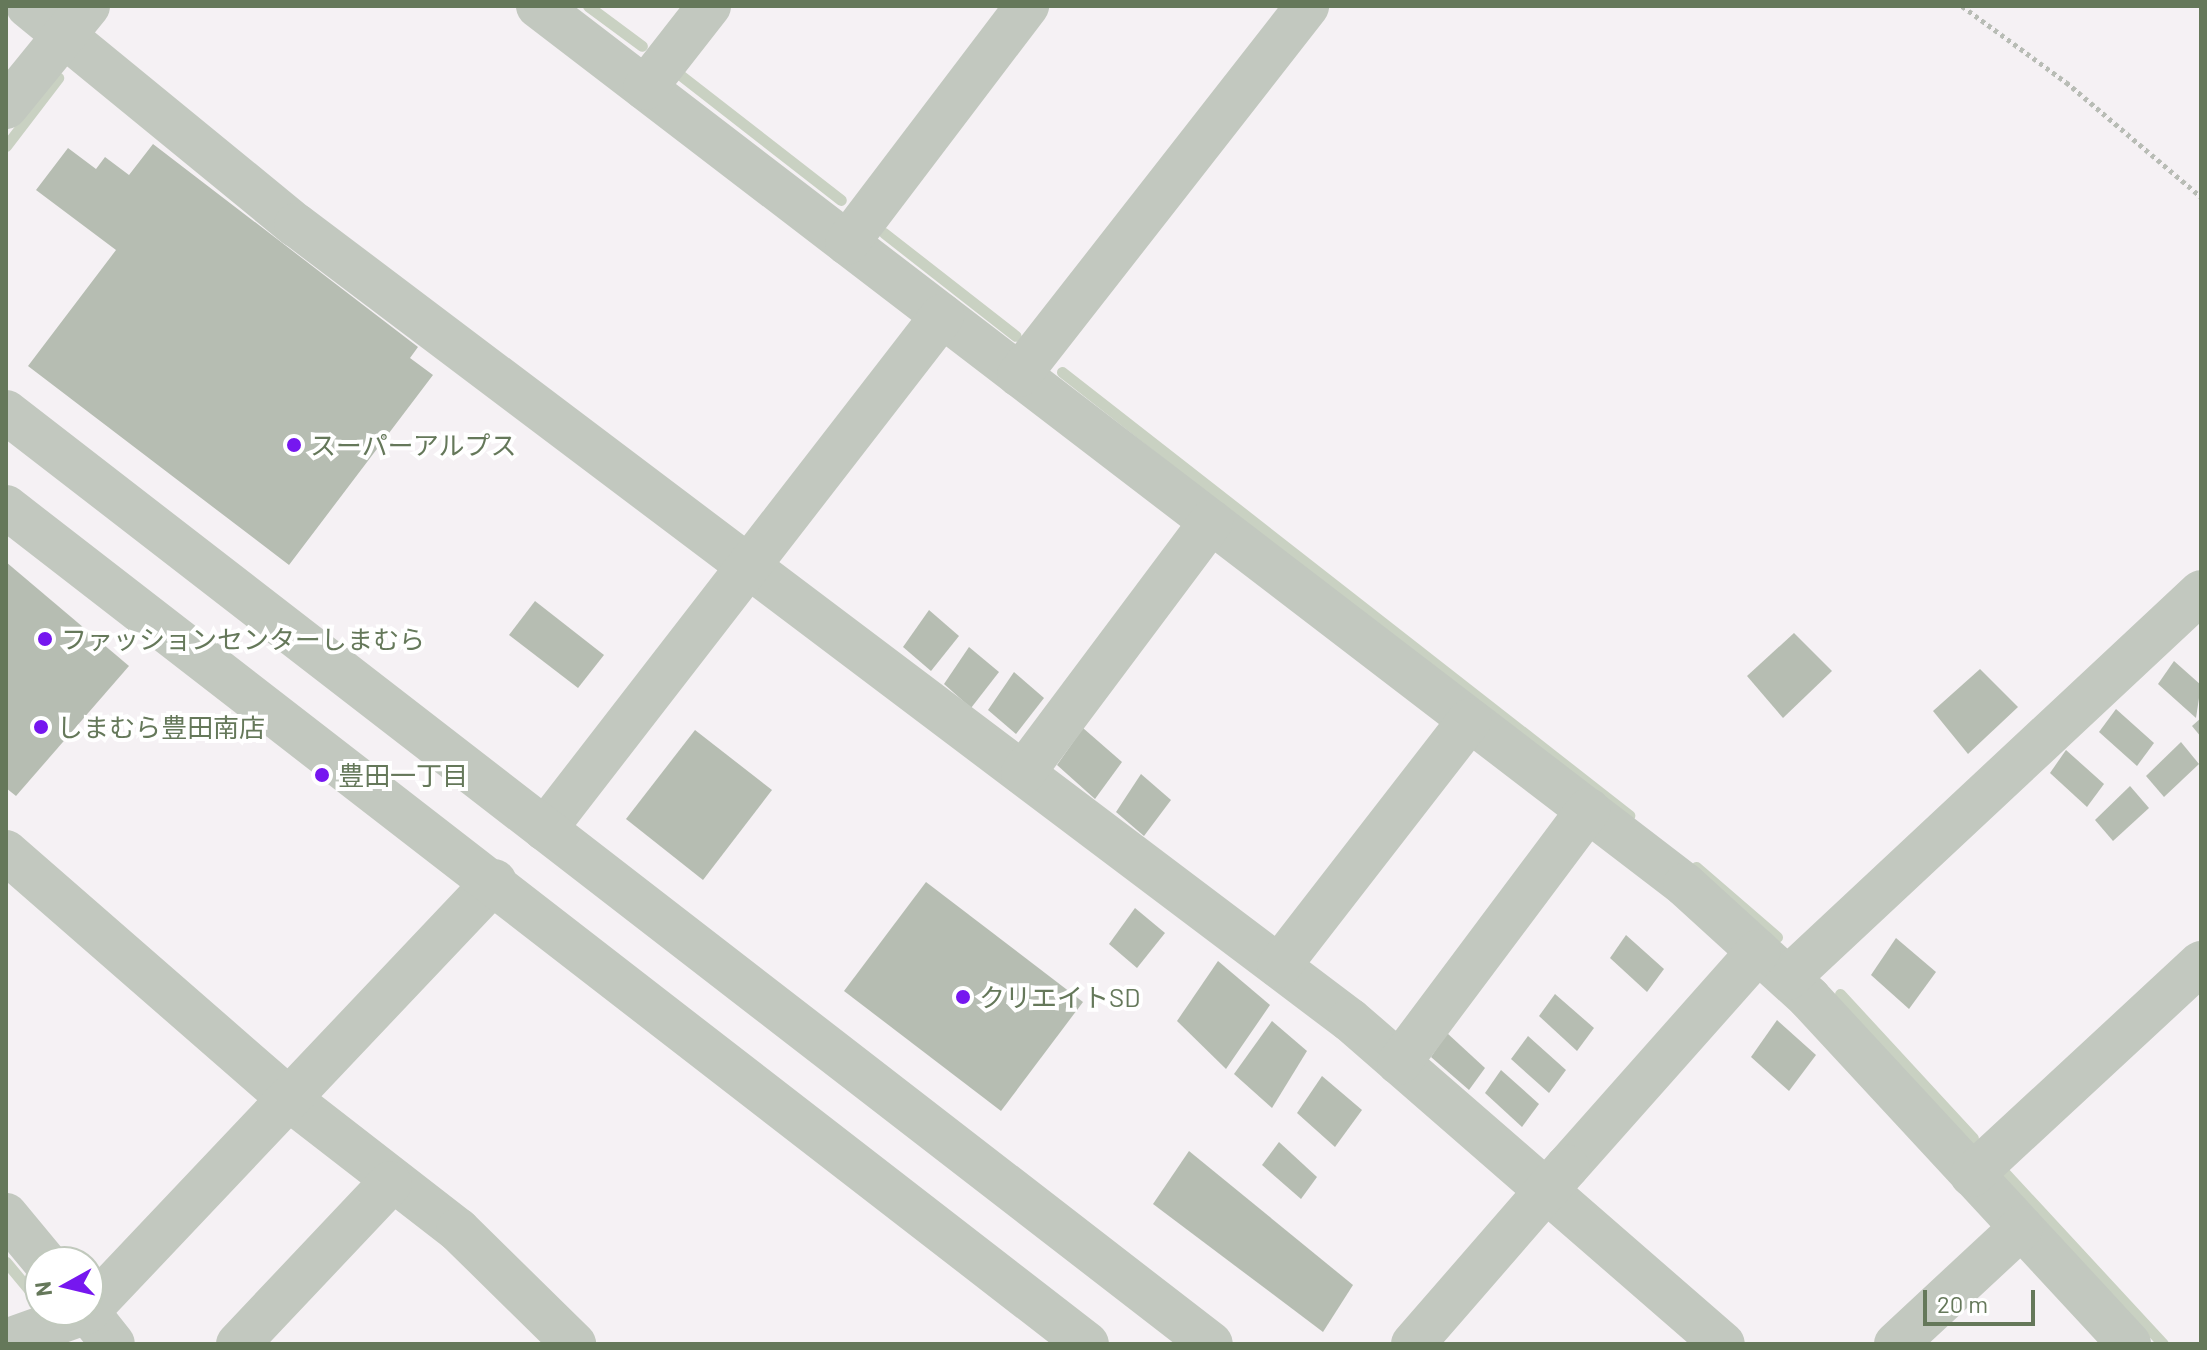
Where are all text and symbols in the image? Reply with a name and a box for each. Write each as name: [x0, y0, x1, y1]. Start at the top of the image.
place label: スーパーアルプス: [310, 429, 518, 461]
marker: スーパーアルプス: [285, 436, 303, 454]
place label: ファッションセンターしまむら: [61, 623, 425, 655]
marker: ファッションセンターしまむら: [36, 630, 54, 648]
place label: しまむら豊田南店: [57, 711, 265, 743]
marker: しまむら豊田南店: [32, 718, 50, 736]
place label: 豊田一丁目: [338, 759, 468, 791]
marker: 豊田一丁目: [313, 766, 331, 784]
place label: クリエイトSD: [979, 981, 1140, 1013]
marker: クリエイトSD: [954, 988, 972, 1006]
north arrow: [24, 1246, 104, 1326]
scale bar: [1927, 1274, 2039, 1324]
text: N: [28, 1280, 56, 1298]
text: 20 m: [1937, 1289, 1988, 1318]

